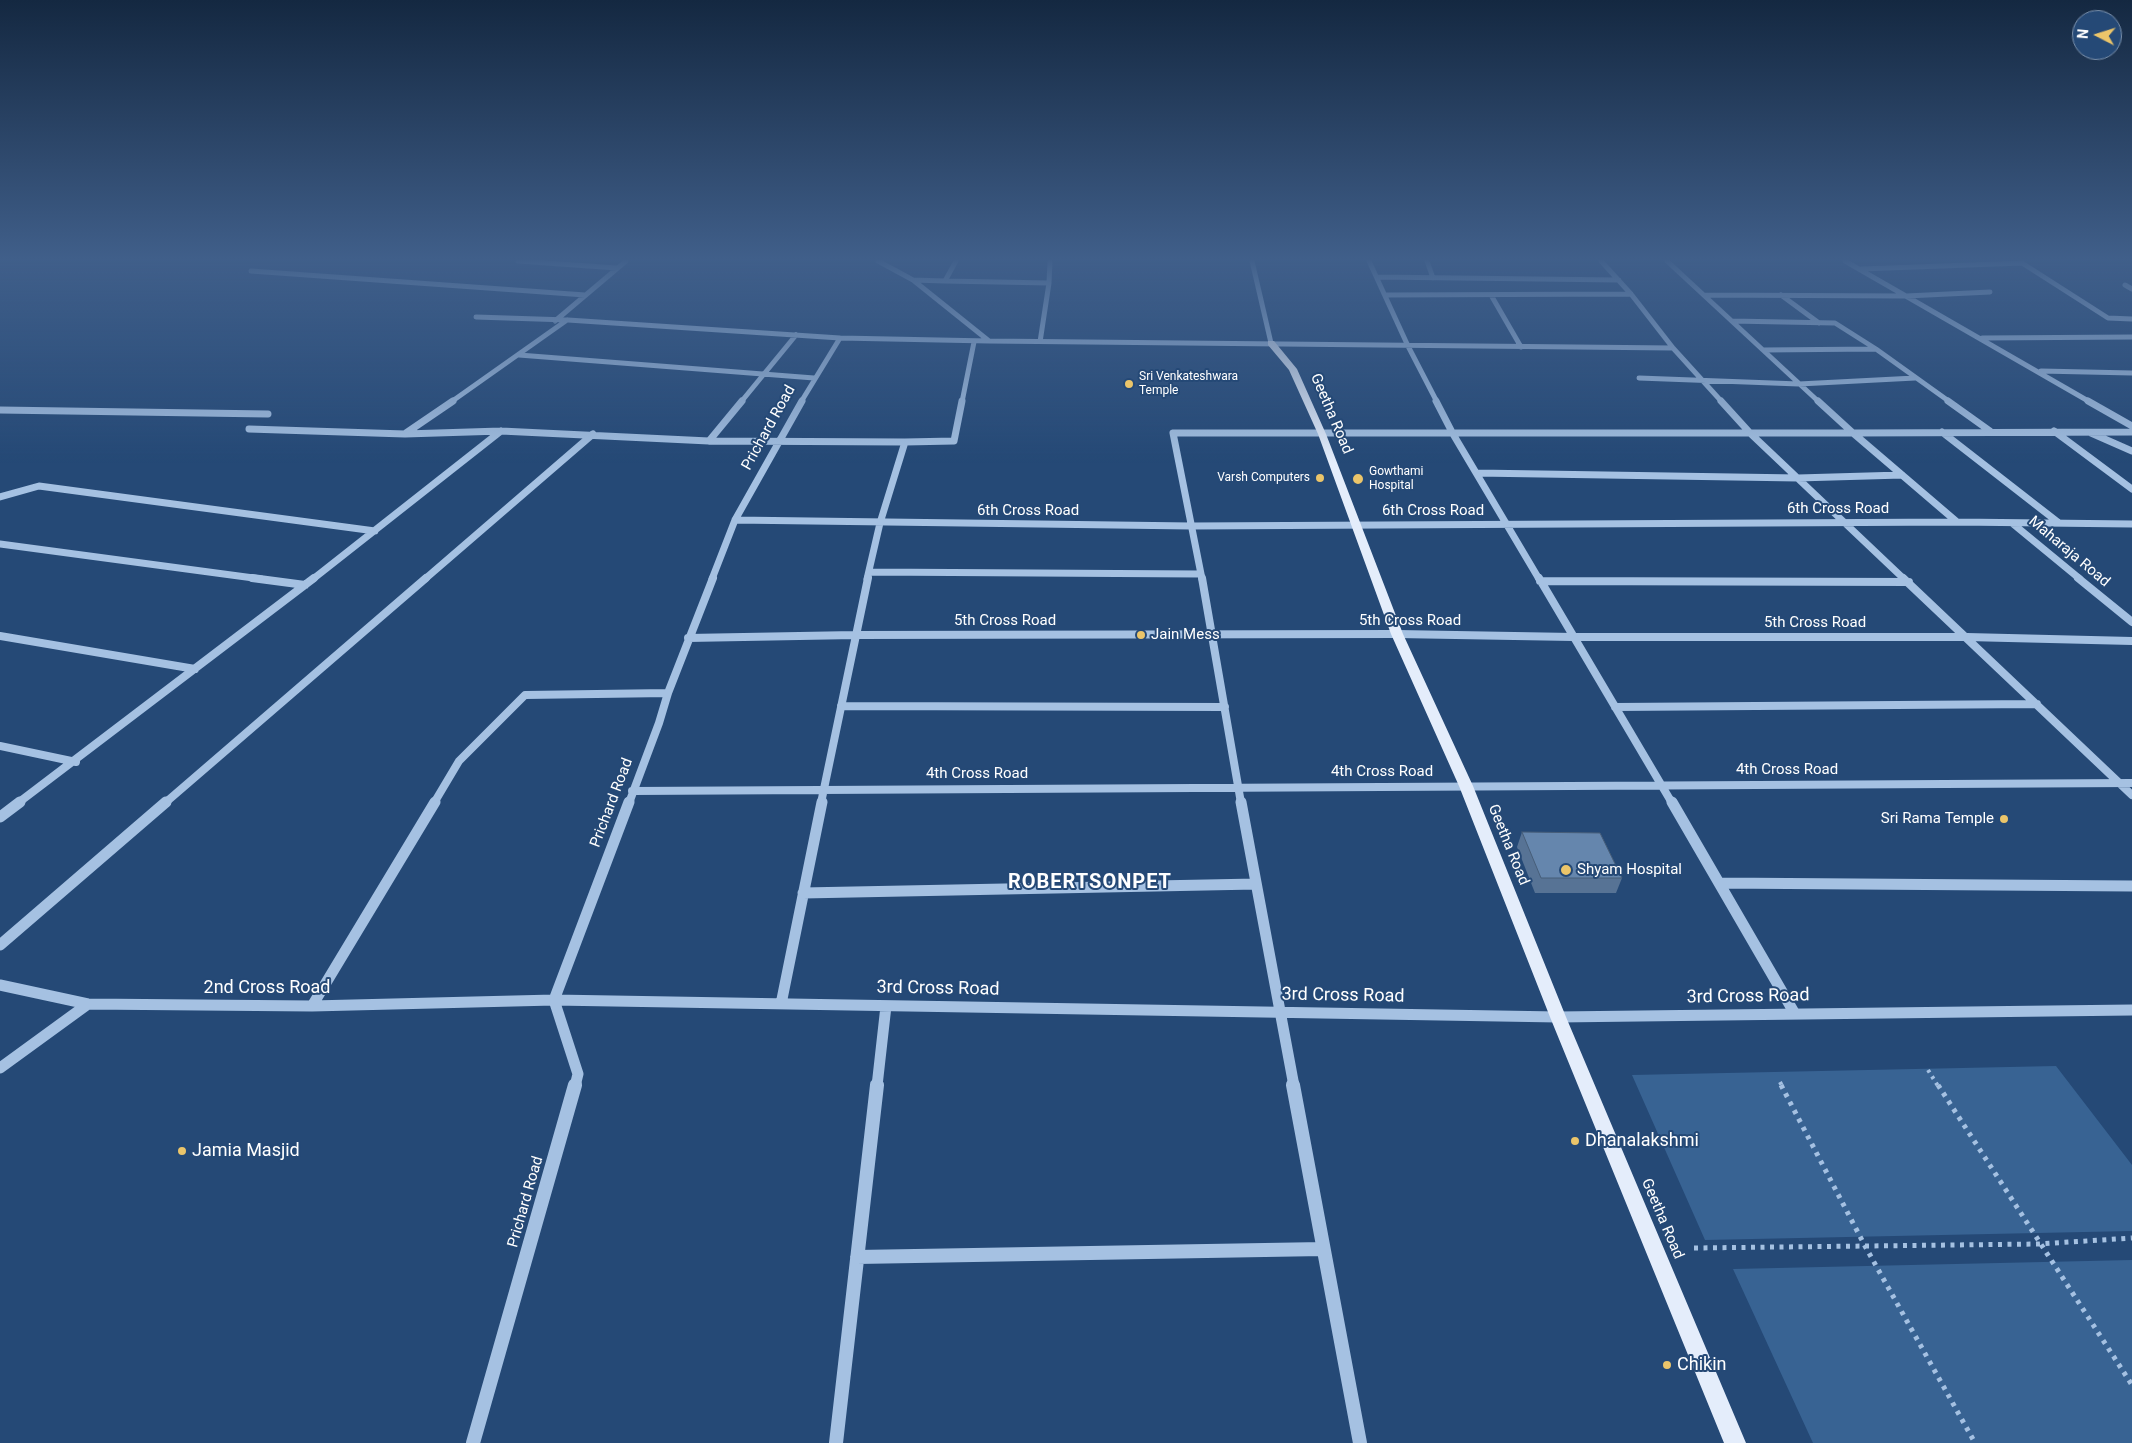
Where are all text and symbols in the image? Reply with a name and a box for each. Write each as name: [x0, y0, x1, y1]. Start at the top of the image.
north arrow: [2072, 10, 2122, 60]
text: N: [2075, 28, 2091, 39]
place label: Sri Venkateshwara Temple: [1139, 370, 1238, 398]
street label: Geetha Road: [1306, 371, 1356, 457]
marker: Sri Venkateshwara Temple: [1123, 378, 1135, 390]
street label: Prichard Road: [738, 383, 800, 473]
place label: Gowthami Hospital: [1369, 465, 1424, 493]
place label: Varsh Computers: [1217, 471, 1310, 485]
marker: Varsh Computers: [1314, 472, 1326, 484]
marker: Gowthami Hospital: [1351, 472, 1365, 486]
street label: 6th Cross Road: [1787, 500, 1889, 518]
street label: 6th Cross Road: [977, 502, 1079, 520]
street label: 6th Cross Road: [1382, 502, 1484, 520]
street label: Maharaja Road: [2025, 513, 2113, 591]
street label: 5th Cross Road: [954, 612, 1056, 630]
street label: 5th Cross Road: [1359, 612, 1461, 630]
street label: 5th Cross Road: [1764, 614, 1866, 632]
place label: Jain Mess: [1151, 626, 1220, 644]
marker: Jain Mess: [1135, 629, 1147, 641]
street label: Prichard Road: [587, 756, 637, 850]
street label: 4th Cross Road: [1736, 761, 1838, 779]
street label: 4th Cross Road: [1331, 763, 1433, 781]
street label: 4th Cross Road: [926, 765, 1028, 783]
street label: Geetha Road: [1484, 802, 1532, 888]
place label: Sri Rama Temple: [1881, 810, 1994, 828]
marker: Sri Rama Temple: [1998, 813, 2010, 825]
place label: Shyam Hospital: [1577, 861, 1682, 879]
marker: Shyam Hospital: [1559, 863, 1573, 877]
district label: ROBERTSONPET: [1006, 871, 1174, 895]
street label: 2nd Cross Road: [204, 977, 330, 999]
street label: 3rd Cross Road: [876, 977, 1000, 1001]
street label: 3rd Cross Road: [1281, 984, 1405, 1008]
street label: 3rd Cross Road: [1686, 985, 1810, 1009]
place label: Dhanalakshmi: [1585, 1130, 1699, 1152]
marker: Dhanalakshmi: [1569, 1135, 1581, 1147]
place label: Jamia Masjid: [192, 1140, 300, 1162]
marker: Jamia Masjid: [176, 1145, 188, 1157]
street label: Prichard Road: [504, 1154, 548, 1250]
street label: Geetha Road: [1637, 1176, 1687, 1262]
place label: Chikin: [1677, 1354, 1726, 1376]
marker: Chikin: [1661, 1359, 1673, 1371]

